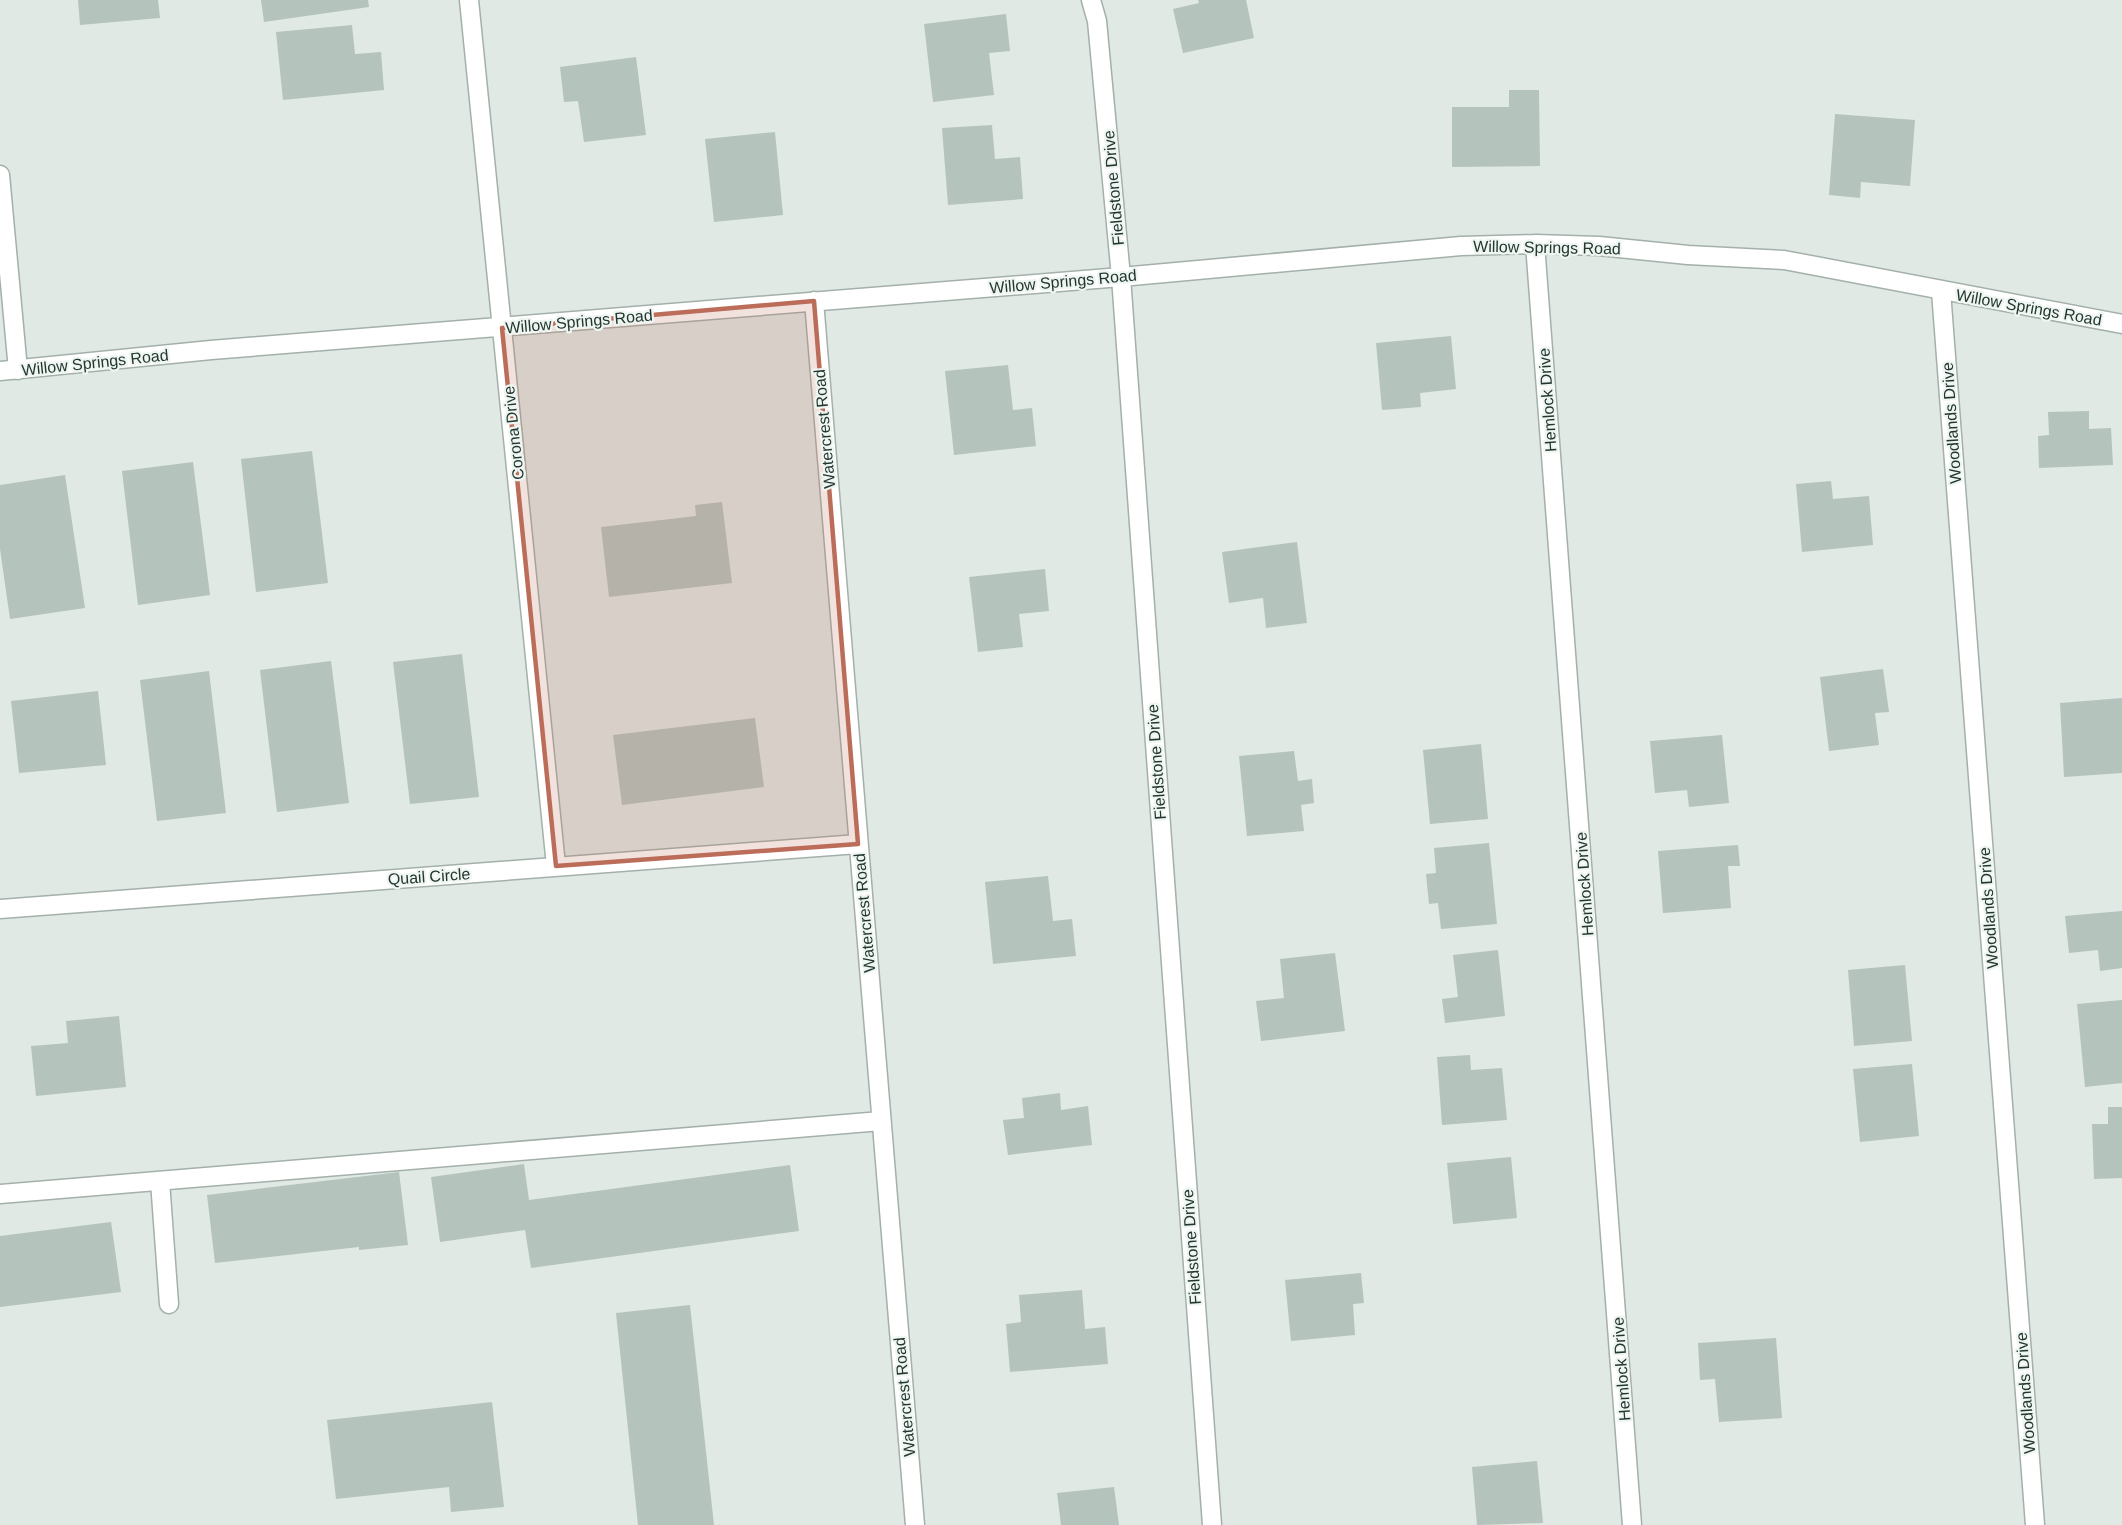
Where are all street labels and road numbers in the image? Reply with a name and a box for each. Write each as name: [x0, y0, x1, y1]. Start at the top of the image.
street label: Fieldstone Drive: [1100, 130, 1127, 246]
street label: Willow Springs Road: [1473, 238, 1621, 257]
street label: Willow Springs Road: [989, 267, 1137, 296]
street label: Willow Springs Road: [1955, 286, 2103, 329]
street label: Willow Springs Road: [505, 307, 653, 336]
street label: Willow Springs Road: [21, 346, 169, 379]
street label: Hemlock Drive: [1535, 347, 1560, 452]
street label: Woodlands Drive: [1939, 362, 1964, 484]
street label: Watercrest Road: [811, 369, 838, 489]
street label: Corona Drive: [500, 385, 527, 481]
street label: Fieldstone Drive: [1144, 704, 1169, 820]
street label: Hemlock Drive: [1572, 831, 1597, 936]
street label: Woodlands Drive: [1976, 847, 2001, 969]
street label: Watercrest Road: [851, 853, 878, 973]
street label: Quail Circle: [387, 865, 471, 888]
street label: Fieldstone Drive: [1179, 1189, 1204, 1305]
street label: Hemlock Drive: [1609, 1316, 1634, 1421]
street label: Woodlands Drive: [2013, 1332, 2038, 1454]
street label: Watercrest Road: [891, 1337, 918, 1457]

